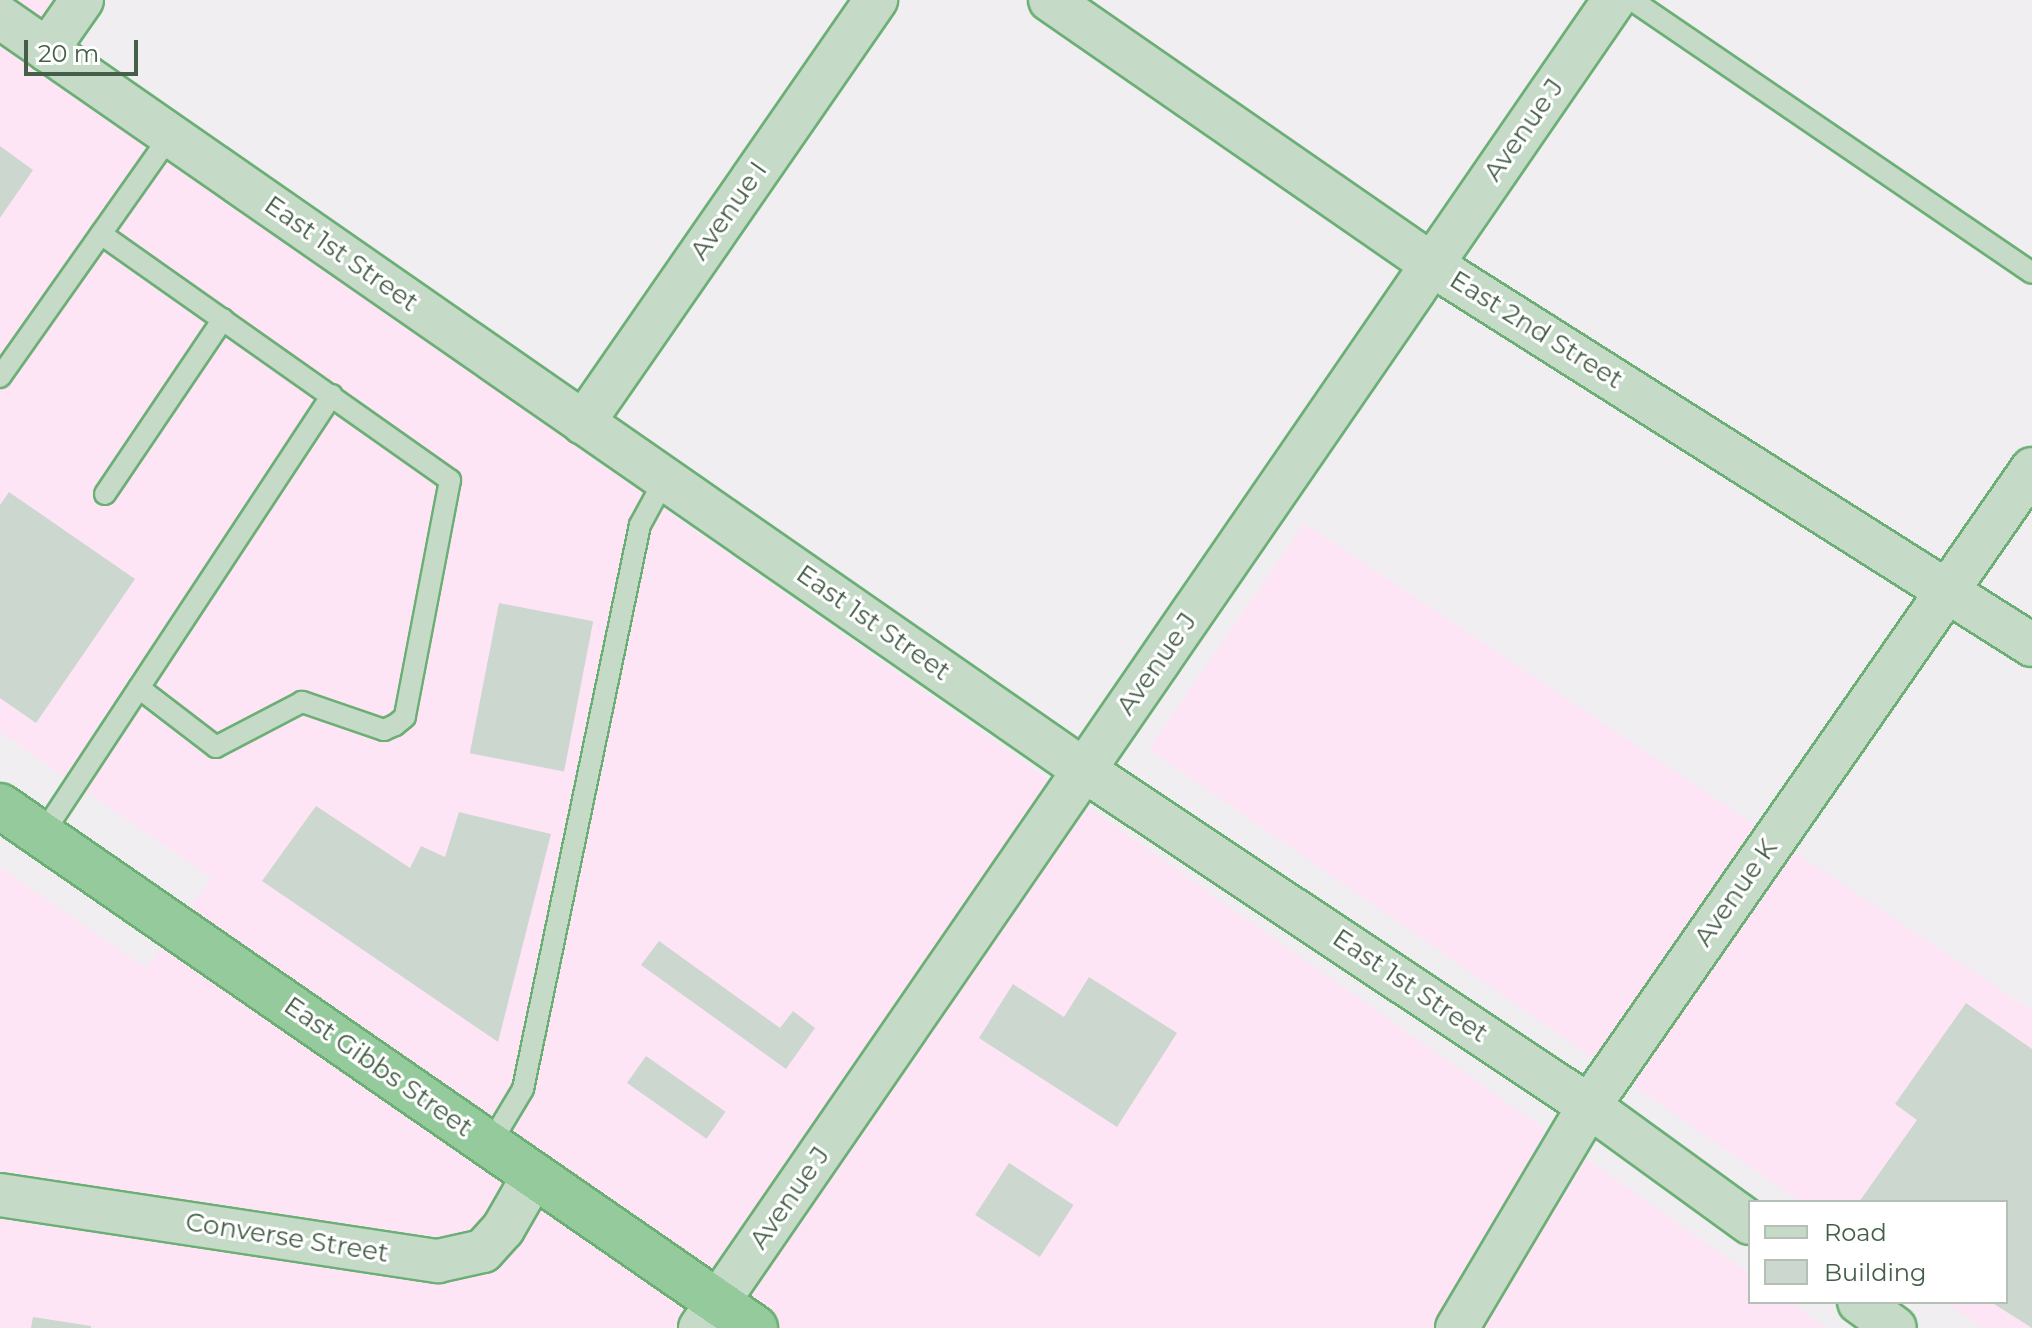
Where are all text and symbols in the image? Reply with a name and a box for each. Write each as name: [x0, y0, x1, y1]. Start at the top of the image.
scale bar: [28, 24, 142, 74]
text: 20 m: [38, 39, 99, 68]
street label: Avenue J: [1477, 73, 1571, 187]
street label: Avenue I: [684, 156, 774, 266]
street label: East 1st Street: [258, 189, 424, 319]
street label: East 2nd Street: [1444, 264, 1628, 396]
street label: East 1st Street: [790, 558, 956, 688]
street label: Avenue J: [1110, 607, 1204, 721]
street label: Avenue K: [1688, 834, 1784, 952]
street label: East 1st Street: [1326, 923, 1494, 1049]
street label: East Gibbs Street: [278, 990, 478, 1144]
street label: Avenue J: [743, 1141, 837, 1255]
legend: [1748, 1200, 2008, 1304]
street label: Converse Street: [183, 1207, 391, 1269]
text: Road: [1824, 1218, 1887, 1247]
text: Building: [1824, 1258, 1927, 1287]

